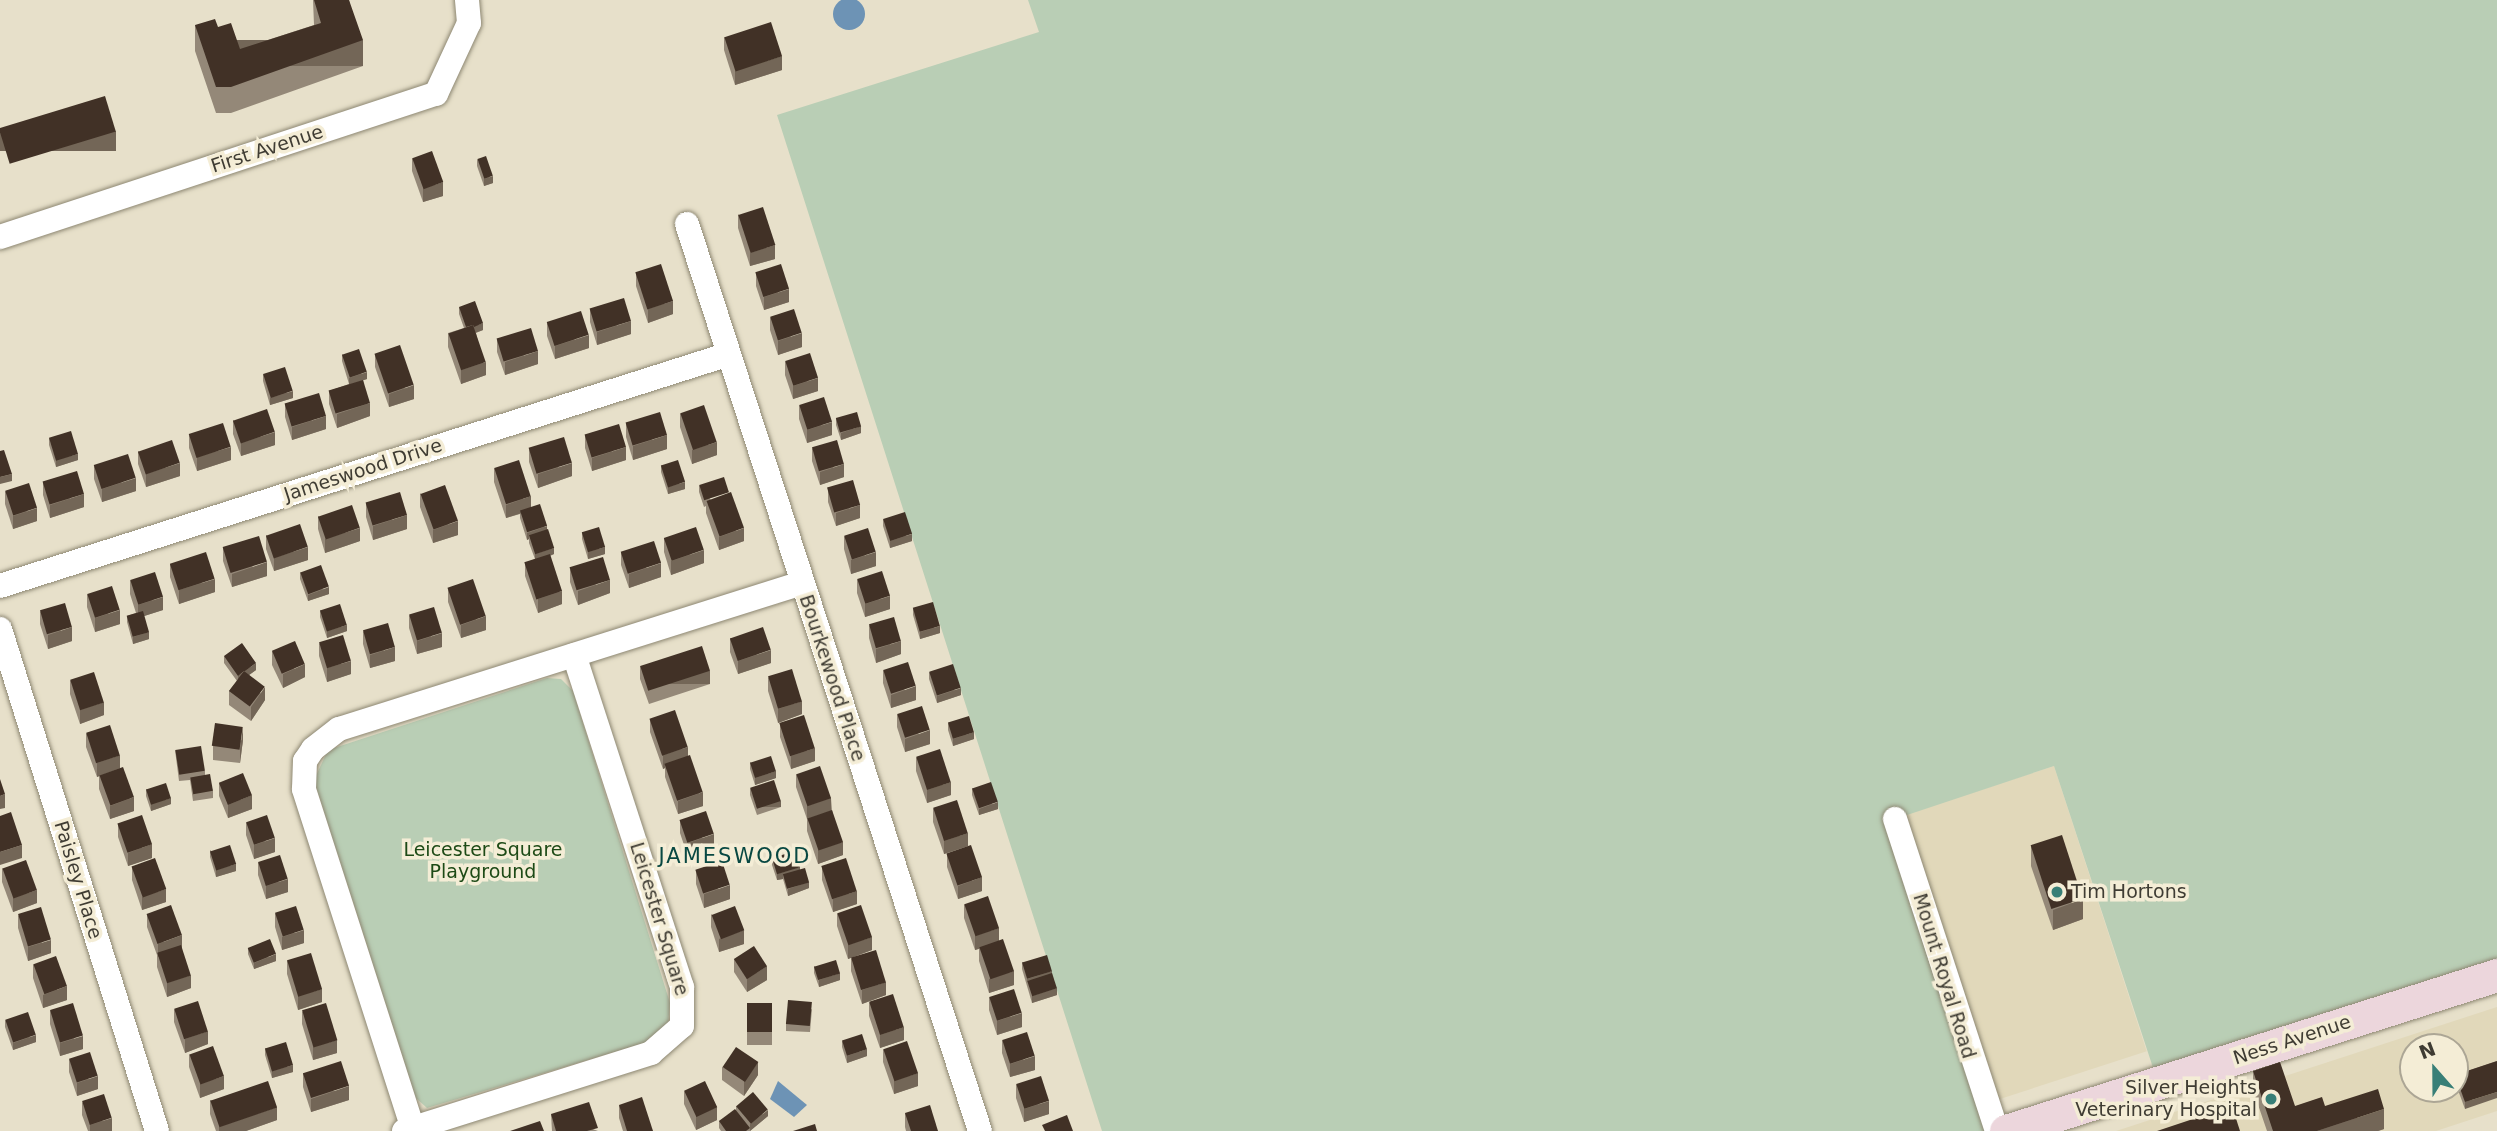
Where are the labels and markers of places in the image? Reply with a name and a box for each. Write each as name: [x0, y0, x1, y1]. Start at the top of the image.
place label: Tim Hortons: [2071, 881, 2187, 903]
marker: Tim Hortons: [2049, 884, 2065, 900]
place label: Silver Heights Veterinary Hospital: [2075, 1077, 2257, 1121]
marker: Silver Heights Veterinary Hospital: [2263, 1091, 2279, 1107]

